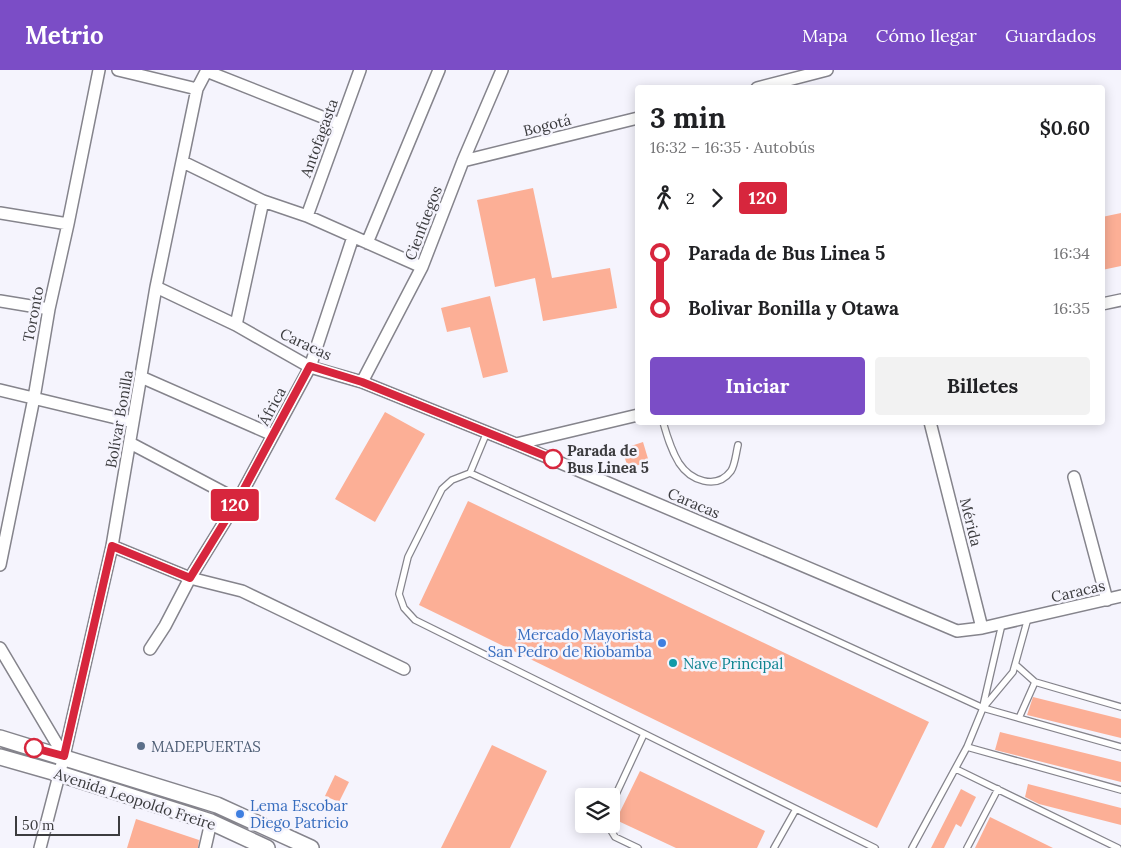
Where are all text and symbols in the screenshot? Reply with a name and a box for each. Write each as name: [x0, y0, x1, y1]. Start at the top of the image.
text: Metrio: [25, 20, 104, 51]
text: Mapa: [802, 24, 848, 47]
text: Cómo llegar: [876, 24, 977, 47]
text: Guardados: [1005, 24, 1096, 47]
street label: Antofagasta: [296, 96, 342, 181]
text: 3 min: [650, 100, 726, 136]
street label: Bogotá: [521, 110, 573, 140]
text: $0.60: [1040, 116, 1090, 140]
text: 16:32 – 16:35 · Autobús: [650, 137, 815, 157]
street label: Cienfuegos: [400, 183, 446, 263]
icon: walk: [650, 184, 678, 212]
icon: forward: [703, 184, 731, 212]
text: 120: [749, 186, 777, 209]
text: 2: [686, 188, 695, 208]
text: Parada de Bus Linea 5: [688, 241, 885, 265]
text: 16:34: [1053, 243, 1090, 263]
street label: Toronto: [18, 284, 48, 343]
text: Bolivar Bonilla y Otawa: [688, 296, 899, 320]
text: 16:35: [1053, 298, 1090, 318]
street label: Caracas: [277, 324, 335, 364]
button: Iniciar: [650, 357, 865, 415]
button: Billetes: [875, 357, 1090, 415]
street label: Bolívar Bonilla: [101, 368, 137, 470]
street label: África: [254, 383, 290, 429]
place label: Parada de Bus Linea 5: [567, 441, 649, 477]
marker: Parada de Bus Linea 5: [543, 449, 563, 469]
street label: Caracas: [665, 484, 723, 523]
line badge: 120: [206, 489, 264, 521]
text: 120: [221, 493, 249, 516]
street label: Mérida: [956, 496, 986, 548]
street label: Caracas: [1049, 576, 1107, 606]
place label: Mercado Mayorista San Pedro de Riobamba: [488, 625, 652, 661]
marker: Mercado Mayorista San Pedro de Riobamba: [656, 637, 668, 649]
place label: Nave Principal: [683, 654, 783, 673]
marker: Nave Principal: [667, 657, 679, 669]
place label: MADEPUERTAS: [151, 737, 261, 756]
unlabelled marker: [24, 738, 44, 758]
marker: MADEPUERTAS: [135, 740, 147, 752]
street label: Avenida Leopoldo Freire: [51, 764, 218, 834]
map controls: [575, 788, 620, 833]
button: layers: [575, 788, 620, 833]
place label: Lema Escobar Diego Patricio: [250, 796, 349, 832]
marker: Lema Escobar Diego Patricio: [234, 808, 246, 820]
scale bar: [15, 813, 120, 836]
text: 50 m: [22, 816, 55, 834]

